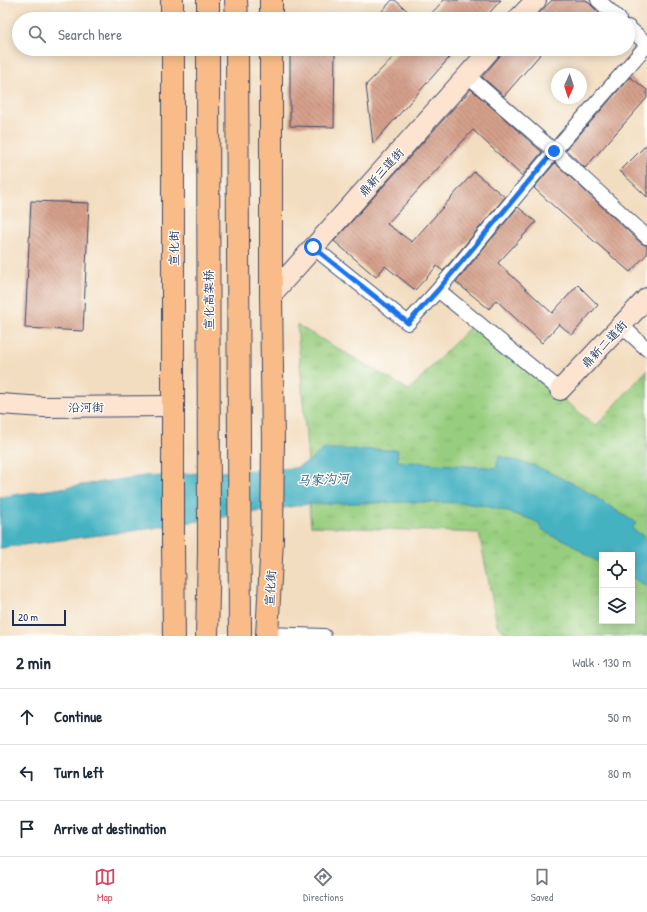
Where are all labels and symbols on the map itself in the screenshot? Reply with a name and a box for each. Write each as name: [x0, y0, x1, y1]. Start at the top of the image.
north arrow: [551, 68, 587, 104]
route end: [545, 142, 563, 160]
street label: 鼎新三道街: [355, 144, 407, 200]
street label: 宣化街: [165, 230, 182, 266]
route start: [304, 238, 322, 256]
street label: 宣化高架桥: [200, 269, 217, 330]
street label: 鼎新二道街: [577, 316, 631, 372]
street label: 沿河街: [68, 398, 104, 416]
water label: 马家沟河: [297, 469, 351, 489]
street label: 宣化街: [261, 570, 279, 606]
scale bar: [12, 608, 66, 627]

